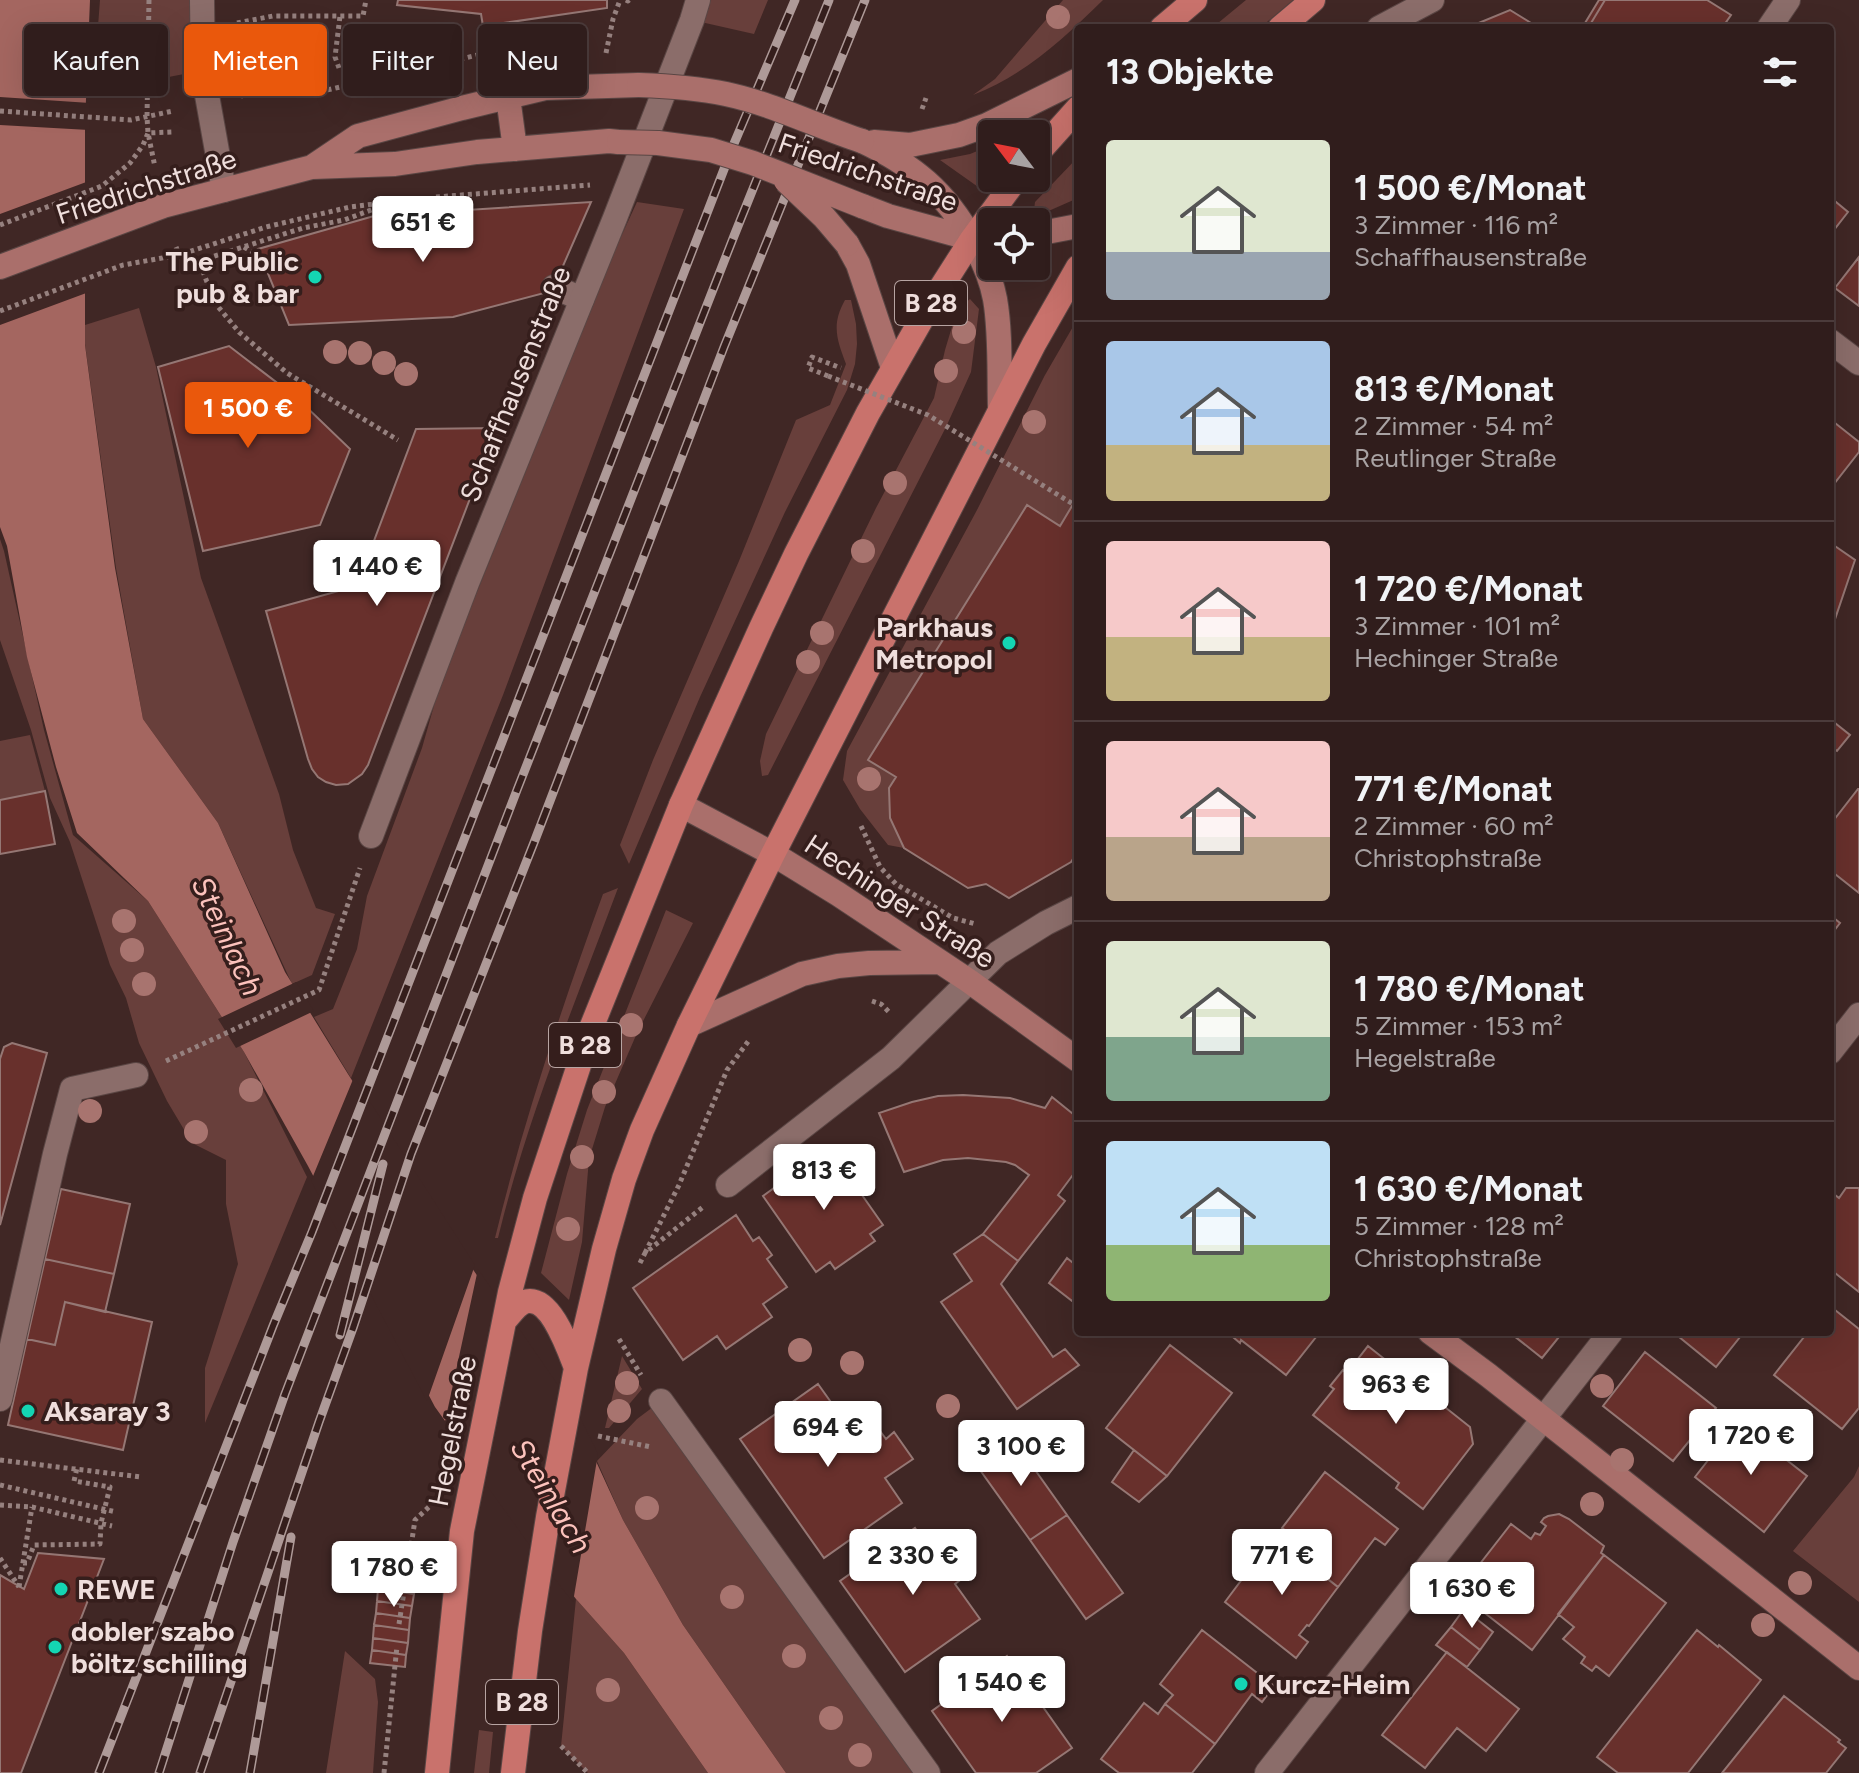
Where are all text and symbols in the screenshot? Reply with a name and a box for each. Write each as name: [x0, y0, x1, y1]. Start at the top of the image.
chip: Kaufen: [24, 24, 168, 96]
chip: Mieten: [184, 24, 327, 96]
chip: Filter: [343, 24, 462, 96]
chip: Neu: [478, 24, 587, 96]
icon: filters: [1758, 50, 1802, 94]
text: 13 Objekte: [1106, 52, 1274, 93]
north arrow: [978, 120, 1050, 192]
map controls: [978, 120, 1050, 280]
street label: Friedrichstraße: [774, 125, 962, 219]
street label: Friedrichstraße: [51, 141, 241, 231]
text: 1 500 €/Monat: [1354, 168, 1587, 209]
icon: home: [1170, 172, 1266, 268]
pin: 651 €: [367, 196, 479, 264]
text: 651 €: [390, 206, 456, 238]
button: locate: [978, 208, 1050, 280]
text: 3 Zimmer · 116 m²: [1354, 209, 1558, 241]
text: Schaffhausenstraße: [1354, 241, 1587, 273]
place label: The Public pub & bar: [166, 244, 299, 310]
street label: Schaffhausenstraße: [452, 261, 578, 507]
marker: The Public pub & bar: [306, 268, 324, 286]
road number: B 28: [895, 281, 967, 325]
text: 813 €/Monat: [1354, 369, 1554, 410]
icon: home: [1170, 373, 1266, 469]
pin: 1 500 €: [174, 382, 322, 450]
text: 1 500 €: [203, 392, 293, 424]
text: 2 Zimmer · 54 m²: [1354, 410, 1553, 442]
text: Reutlinger Straße: [1354, 442, 1556, 474]
pin: 1 440 €: [303, 540, 451, 608]
text: 1 440 €: [331, 550, 423, 582]
text: 1 720 €/Monat: [1354, 569, 1583, 610]
icon: home: [1170, 573, 1266, 669]
place label: Parkhaus Metropol: [875, 610, 993, 676]
text: 3 Zimmer · 101 m²: [1354, 610, 1560, 642]
marker: Parkhaus Metropol: [1000, 634, 1018, 652]
text: Hechinger Straße: [1354, 642, 1558, 674]
text: 771 €/Monat: [1354, 769, 1553, 810]
icon: home: [1170, 773, 1266, 869]
text: 2 Zimmer · 60 m²: [1354, 810, 1554, 842]
street label: Hechinger Straße: [799, 827, 1001, 975]
text: Christophstraße: [1354, 842, 1542, 874]
water label: Steinlach: [184, 870, 271, 1001]
text: 1 780 €/Monat: [1354, 969, 1585, 1010]
icon: home: [1170, 973, 1266, 1069]
text: 5 Zimmer · 153 m²: [1354, 1010, 1563, 1042]
road number: B 28: [549, 1023, 621, 1067]
text: Hegelstraße: [1354, 1042, 1496, 1074]
pin: 813 €: [768, 1144, 880, 1212]
text: 813 €: [791, 1154, 857, 1186]
text: 1 630 €/Monat: [1354, 1169, 1584, 1210]
icon: home: [1170, 1173, 1266, 1269]
text: 5 Zimmer · 128 m²: [1354, 1210, 1564, 1242]
text: Christophstraße: [1354, 1242, 1542, 1274]
street label: Hegelstraße: [421, 1353, 483, 1509]
pin: 963 €: [1340, 1358, 1452, 1426]
text: 963 €: [1362, 1368, 1430, 1400]
place label: Aksaray 3: [44, 1394, 171, 1428]
pin: 694 €: [772, 1401, 884, 1469]
marker: Aksaray 3: [19, 1402, 37, 1420]
pin: 1 720 €: [1677, 1409, 1825, 1477]
text: 694 €: [793, 1411, 863, 1443]
text: 1 720 €: [1707, 1419, 1795, 1451]
pin: 3 100 €: [947, 1420, 1095, 1488]
text: 3 100 €: [976, 1430, 1066, 1462]
water label: Steinlach: [503, 1432, 600, 1560]
pin: 2 330 €: [839, 1529, 987, 1597]
pin: 771 €: [1226, 1529, 1338, 1597]
text: 2 330 €: [867, 1539, 959, 1571]
text: 771 €: [1250, 1539, 1314, 1571]
pin: 1 780 €: [320, 1541, 468, 1609]
text: 1 780 €: [350, 1551, 438, 1583]
pin: 1 630 €: [1398, 1562, 1546, 1630]
place label: REWE: [77, 1572, 156, 1606]
text: 1 630 €: [1428, 1572, 1516, 1604]
marker: REWE: [52, 1580, 70, 1598]
place label: dobler szabo böltz schilling: [71, 1614, 248, 1680]
marker: dobler szabo böltz schilling: [46, 1638, 64, 1656]
pin: 1 540 €: [928, 1656, 1076, 1724]
text: 1 540 €: [957, 1666, 1047, 1698]
place label: Kurcz-Heim: [1257, 1667, 1410, 1701]
marker: Kurcz-Heim: [1232, 1675, 1250, 1693]
road number: B 28: [486, 1680, 558, 1724]

